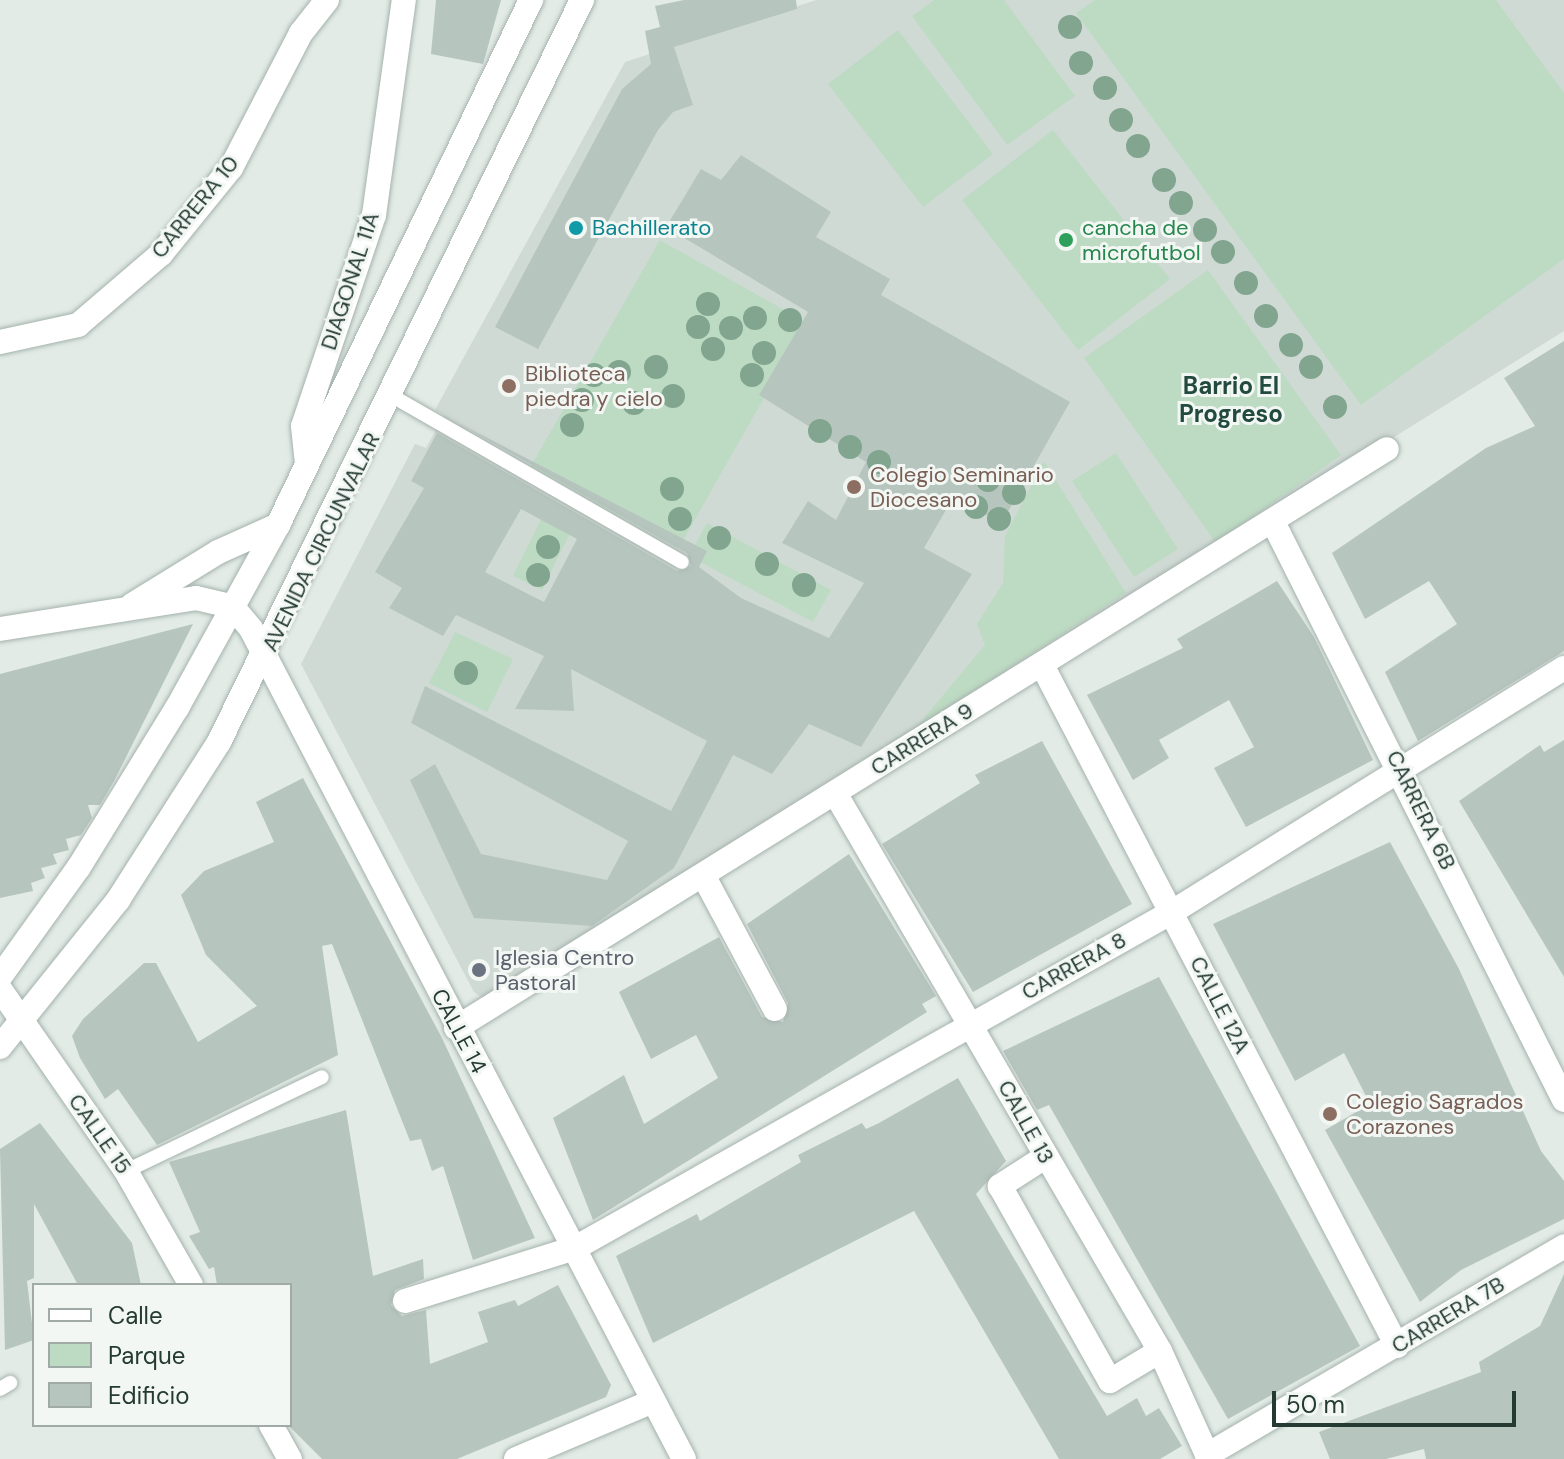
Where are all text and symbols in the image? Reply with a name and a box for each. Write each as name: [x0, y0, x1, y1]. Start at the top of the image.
street label: CARRERA 10: [146, 151, 244, 263]
street label: DIAGONAL 11A: [315, 209, 385, 353]
place label: cancha de microfutbol: [1082, 214, 1201, 266]
place label: Bachillerato: [592, 215, 711, 241]
marker: Bachillerato: [567, 219, 585, 237]
marker: cancha de microfutbol: [1057, 231, 1075, 249]
place label: Biblioteca piedra y cielo: [525, 360, 663, 412]
district label: Barrio El Progreso: [1179, 372, 1283, 428]
marker: Biblioteca piedra y cielo: [500, 377, 518, 395]
street label: AVENIDA CIRCUNVALAR: [256, 428, 386, 656]
place label: Colegio Seminario Diocesano: [870, 461, 1054, 512]
marker: Colegio Seminario Diocesano: [845, 478, 863, 496]
street label: CARRERA 9: [866, 697, 978, 781]
street label: CARRERA 6B: [1381, 746, 1461, 874]
street label: CARRERA 8: [1017, 926, 1131, 1006]
place label: Iglesia Centro Pastoral: [495, 944, 634, 996]
street label: CALLE 12A: [1184, 952, 1256, 1058]
marker: Iglesia Centro Pastoral: [470, 961, 488, 979]
street label: CALLE 14: [426, 984, 492, 1078]
street label: CALLE 13: [992, 1076, 1060, 1168]
place label: Colegio Sagrados Corazones: [1346, 1088, 1524, 1140]
street label: CALLE 15: [63, 1089, 137, 1179]
marker: Colegio Sagrados Corazones: [1321, 1105, 1339, 1123]
street label: CARRERA 7B: [1387, 1271, 1509, 1359]
legend: [32, 1283, 292, 1427]
text: Calle: [108, 1300, 163, 1331]
text: Parque: [108, 1340, 185, 1371]
scale bar: [1276, 1375, 1520, 1425]
text: Edificio: [108, 1380, 190, 1411]
text: 50 m: [1286, 1389, 1345, 1420]

